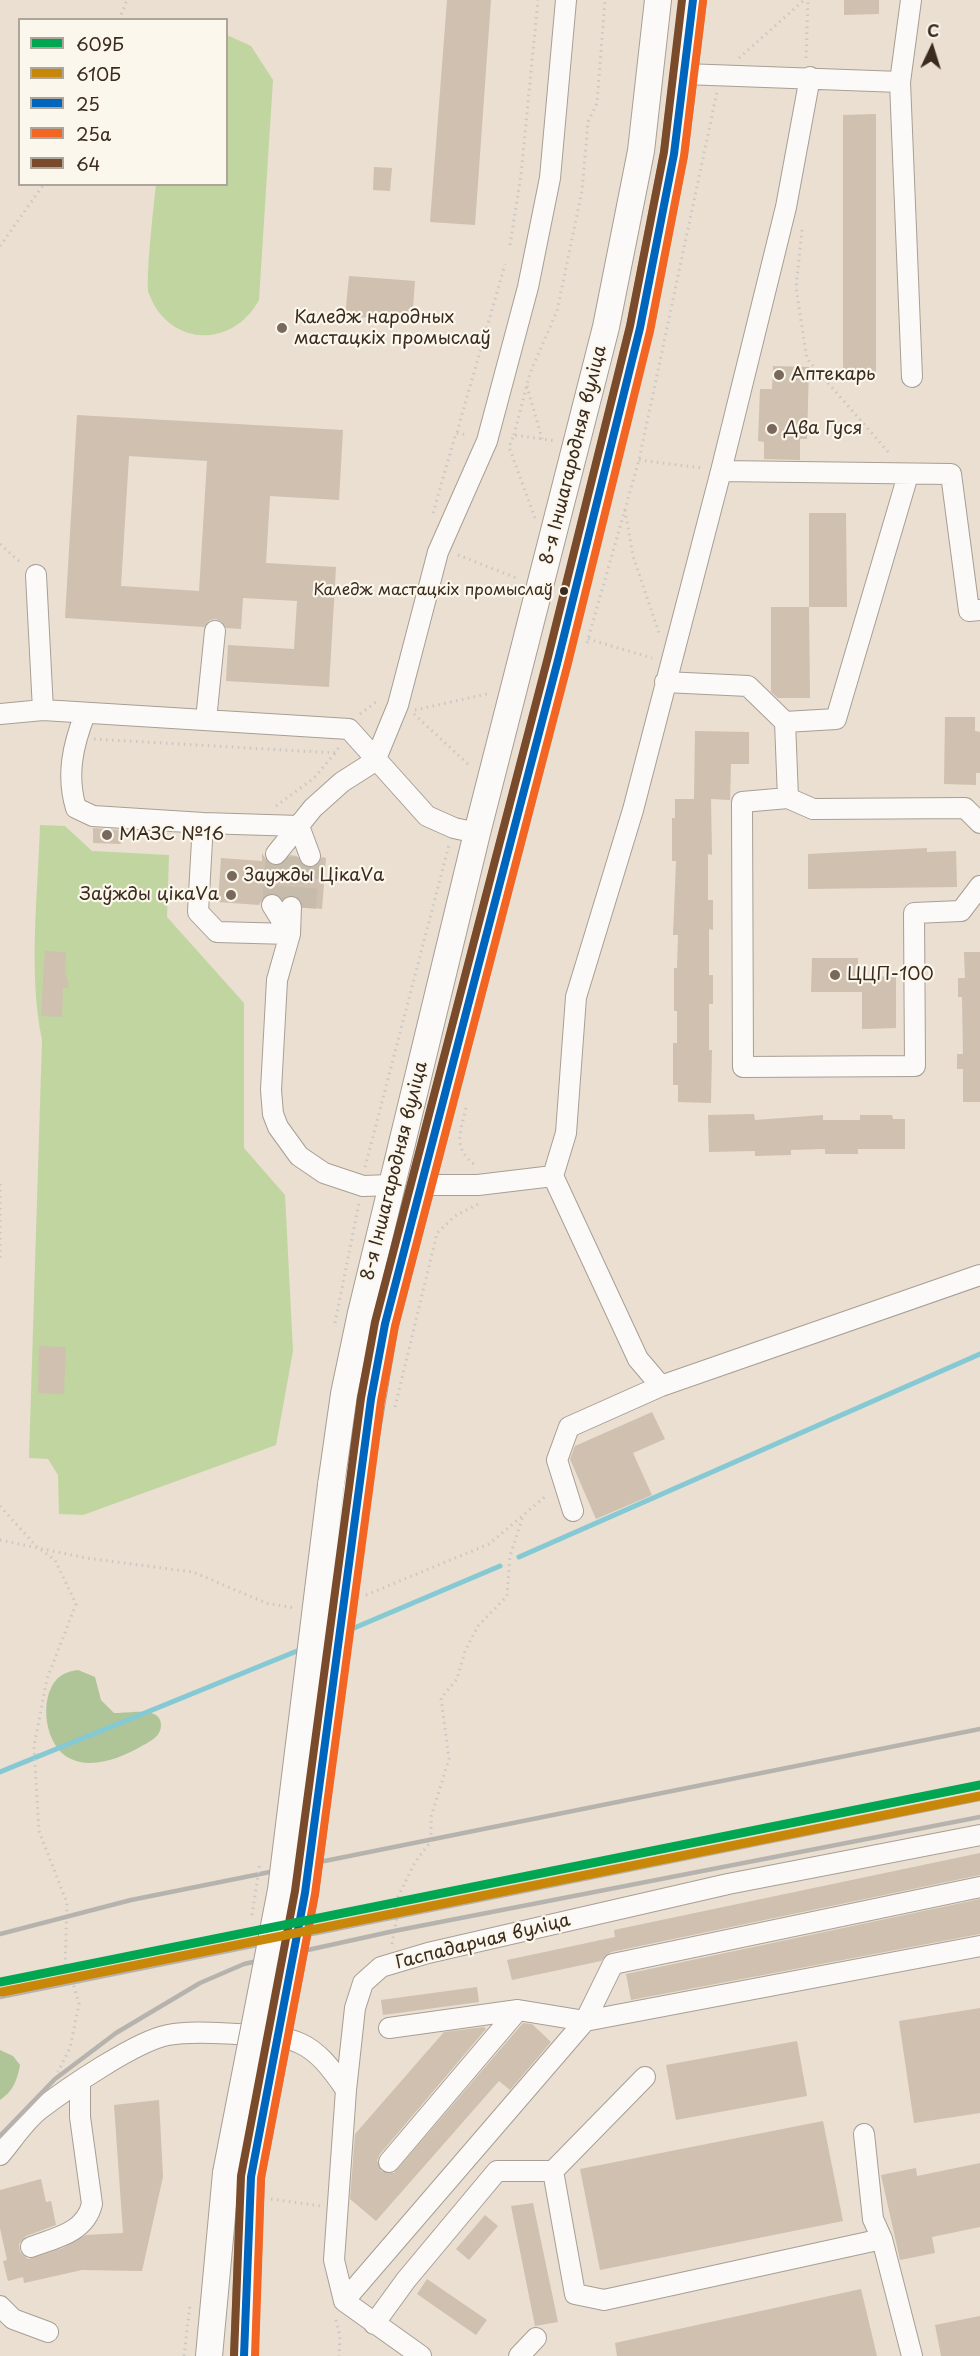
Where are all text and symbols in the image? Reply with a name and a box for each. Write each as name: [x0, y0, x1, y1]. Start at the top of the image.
legend: [18, 18, 228, 186]
north arrow: [902, 18, 962, 78]
text: С: [926, 18, 940, 42]
text: 609Б: [76, 30, 124, 57]
text: 610Б: [76, 60, 121, 87]
text: 25: [76, 90, 100, 117]
text: 25а: [76, 120, 111, 147]
text: 64: [76, 150, 101, 177]
place label: Каледж народных мастацкіх промыслаў: [294, 307, 491, 350]
marker: Каледж народных мастацкіх промыслаў: [275, 321, 289, 335]
street label: 8-я Іншагародняя вуліца: [536, 343, 612, 567]
place label: Аптекарь: [791, 364, 876, 386]
marker: Аптекарь: [772, 368, 786, 382]
place label: Два Гуся: [784, 418, 862, 440]
marker: Два Гуся: [765, 422, 779, 436]
place label: Каледж мастацкіх промыслаў: [313, 581, 553, 601]
marker: Каледж мастацкіх промыслаў: [558, 585, 570, 597]
place label: МАЗС №16: [119, 824, 224, 846]
marker: МАЗС №16: [100, 828, 114, 842]
place label: Заужды ЦікаVа: [244, 865, 384, 887]
marker: Заужды ЦікаVа: [225, 869, 239, 883]
place label: Заўжды цікаVа: [80, 884, 219, 906]
marker: Заўжды цікаVа: [224, 888, 238, 902]
place label: ЦЦП-100: [847, 964, 934, 986]
marker: ЦЦП-100: [828, 968, 842, 982]
street label: 8-я Іншагародняя вуліца: [357, 1059, 433, 1283]
street label: Гаспадарчая вуліца: [393, 1910, 573, 1974]

